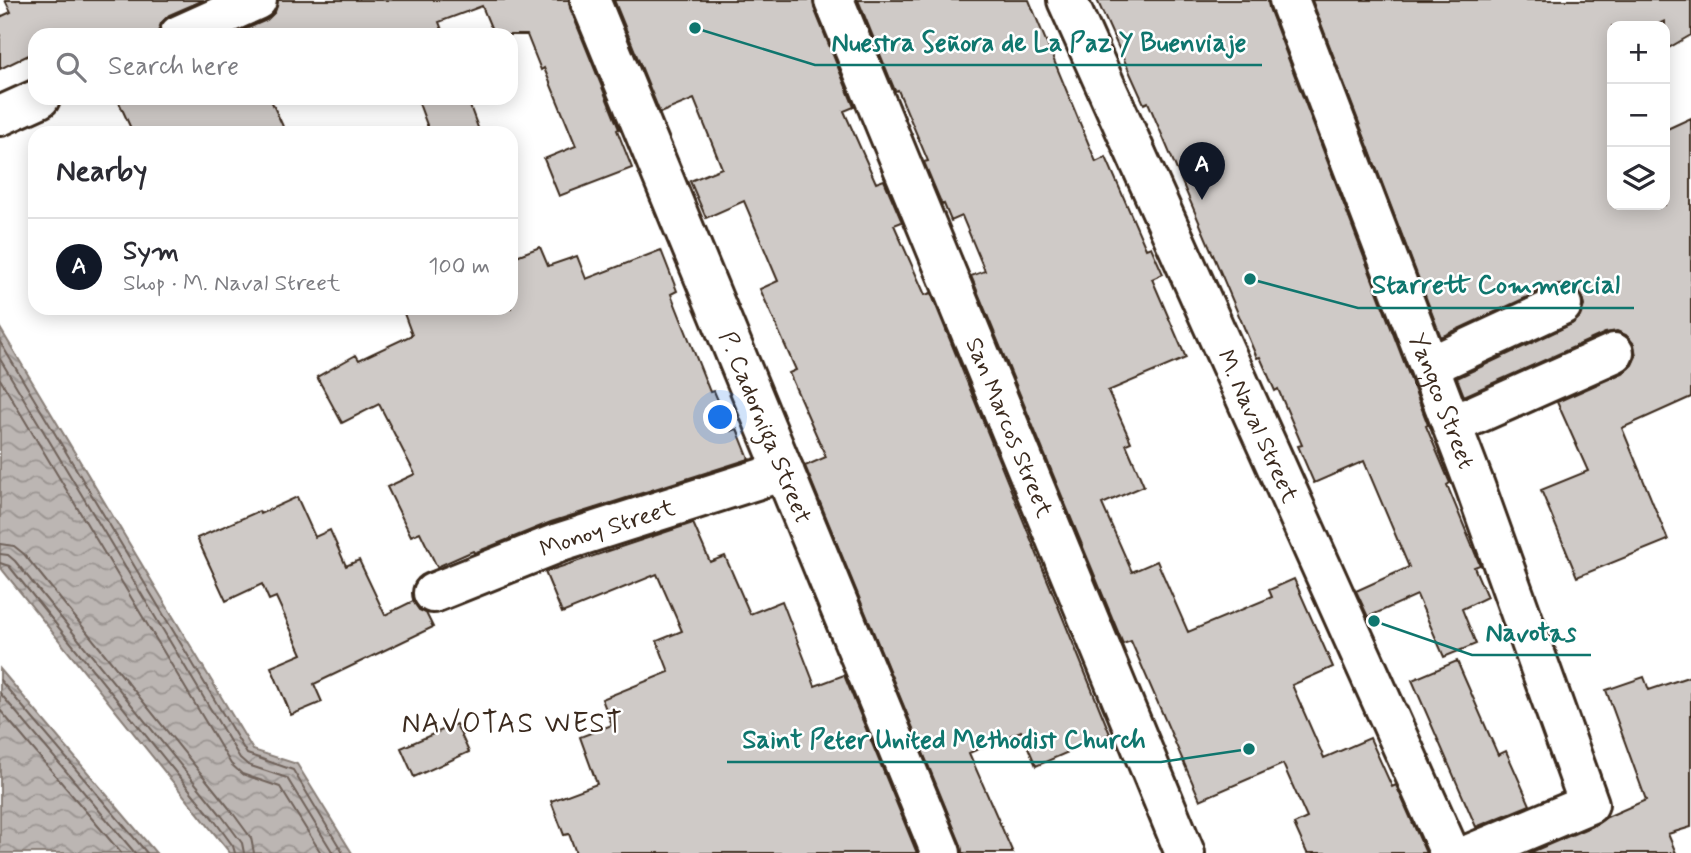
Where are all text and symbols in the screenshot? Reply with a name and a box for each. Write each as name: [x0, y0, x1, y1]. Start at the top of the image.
callout: Nuestra Señora de La Paz Y Buenviaje: [815, 18, 1262, 65]
map controls: [1607, 21, 1670, 210]
button: +: [1607, 21, 1670, 84]
text: Nuestra Señora de La Paz Y Buenviaje: [832, 27, 1246, 61]
search box: [28, 28, 518, 105]
icon: search: [52, 48, 90, 86]
text: Search here: [108, 50, 239, 84]
button: −: [1607, 84, 1670, 147]
pin: A: [1179, 142, 1225, 200]
button: layers: [1607, 147, 1670, 210]
text: Nearby: [56, 152, 147, 191]
text: Sym: [123, 235, 179, 269]
text: A: [71, 252, 87, 282]
text: 100 m: [428, 252, 490, 282]
callout: Starrett Commercial: [1358, 261, 1634, 308]
text: Shop · M. Naval Street: [123, 269, 340, 299]
text: Starrett Commercial: [1372, 269, 1620, 303]
street label: P. Cadorniga Street: [711, 327, 818, 529]
street label: Yangco Street: [1401, 329, 1481, 474]
street label: San Marcos Street: [958, 333, 1059, 523]
street label: M. Naval Street: [1209, 345, 1305, 508]
your location: [703, 400, 737, 434]
street label: Monoy Street: [535, 493, 679, 566]
callout: Navotas: [1472, 608, 1591, 655]
text: Navotas: [1486, 617, 1577, 651]
district label: NAVOTAS WEST: [402, 706, 624, 743]
callout: Saint Peter United Methodist Church: [727, 715, 1161, 762]
text: Saint Peter United Methodist Church: [742, 724, 1146, 758]

